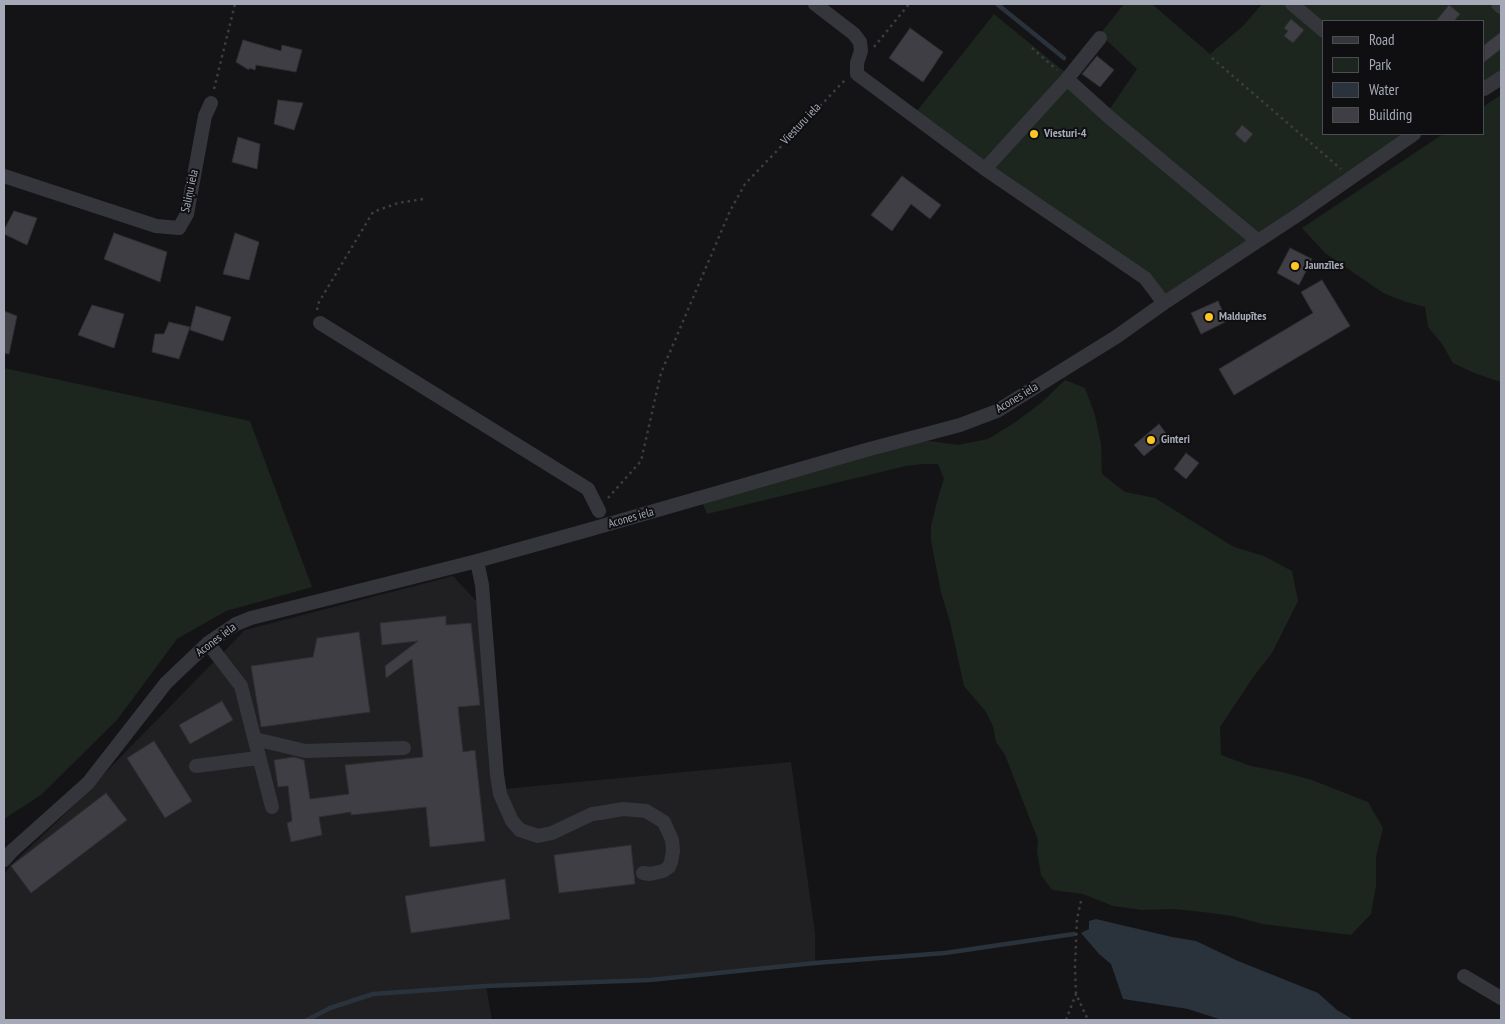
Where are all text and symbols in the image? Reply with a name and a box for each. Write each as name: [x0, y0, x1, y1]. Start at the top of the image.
legend: [1322, 20, 1485, 135]
text: Road: [1369, 30, 1395, 49]
text: Park: [1369, 55, 1391, 74]
text: Water: [1369, 80, 1399, 99]
street label: Viesturu iela: [778, 100, 824, 148]
text: Building: [1369, 105, 1412, 124]
place label: Viesturi-4: [1044, 127, 1086, 141]
marker: Viesturi-4: [1028, 128, 1040, 140]
street label: Saliņu iela: [178, 168, 202, 214]
place label: Jaunzīles: [1305, 259, 1344, 273]
marker: Jaunzīles: [1289, 260, 1301, 272]
place label: Maldupītes: [1219, 310, 1266, 324]
marker: Maldupītes: [1203, 311, 1215, 323]
street label: Acones iela: [993, 380, 1041, 416]
place label: Ginteri: [1161, 433, 1190, 447]
marker: Ginteri: [1145, 434, 1157, 446]
street label: Acones iela: [607, 505, 655, 531]
street label: Acones iela: [193, 620, 239, 660]

